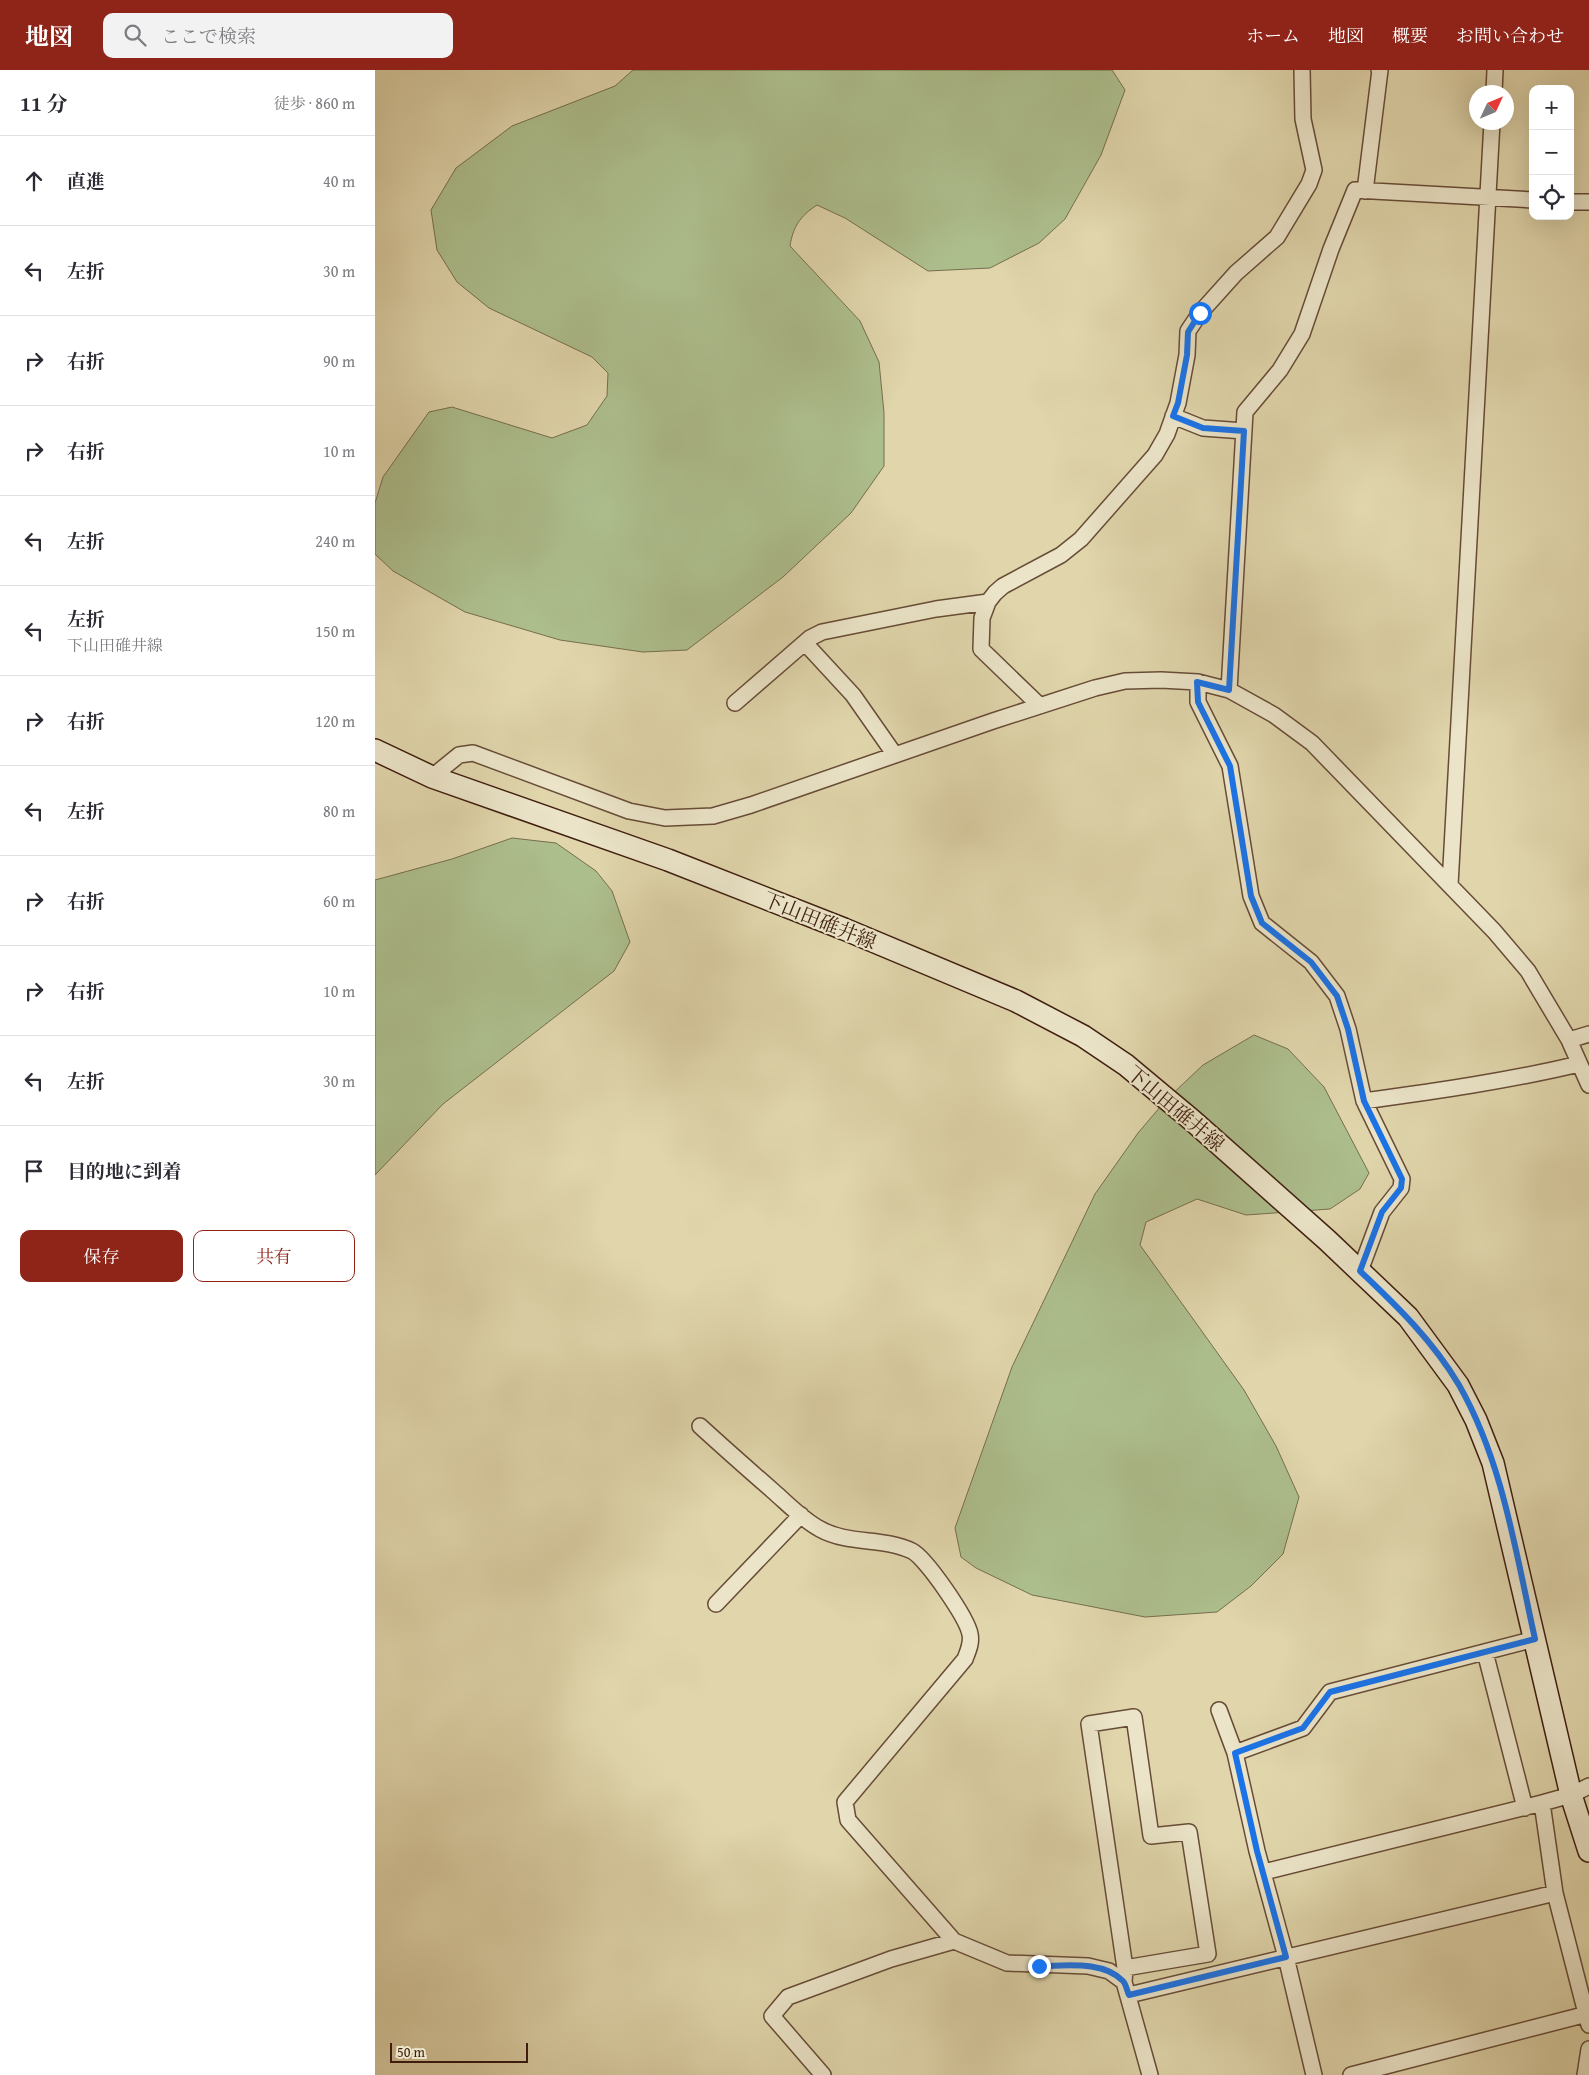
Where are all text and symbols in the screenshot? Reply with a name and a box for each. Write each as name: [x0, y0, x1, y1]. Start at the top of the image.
search box: [103, 13, 453, 58]
text: 地図: [25, 19, 73, 54]
icon: search: [121, 21, 149, 49]
text: ここで検索: [161, 22, 256, 50]
text: ホーム: [1246, 22, 1300, 49]
text: 地図: [1328, 22, 1364, 49]
text: 概要: [1392, 22, 1428, 49]
text: お問い合わせ: [1456, 22, 1564, 49]
north arrow: [1469, 85, 1514, 130]
map controls: [1529, 85, 1574, 220]
button: +: [1529, 85, 1574, 130]
text: 11 分: [20, 88, 67, 119]
text: 徒歩 · 860 m: [274, 91, 355, 115]
button: −: [1529, 130, 1574, 175]
icon: ahead: [20, 167, 48, 195]
text: 直進: [67, 167, 105, 195]
text: 40 m: [323, 169, 355, 193]
button: locate: [1529, 175, 1574, 220]
icon: left: [20, 257, 48, 285]
text: 左折: [67, 257, 105, 285]
text: 30 m: [323, 259, 355, 283]
route start: [1189, 302, 1212, 325]
icon: right: [20, 347, 48, 375]
text: 右折: [67, 347, 105, 375]
text: 90 m: [323, 349, 355, 373]
icon: right: [20, 437, 48, 465]
text: 右折: [67, 437, 105, 465]
text: 10 m: [323, 439, 355, 463]
icon: left: [20, 527, 48, 555]
text: 左折: [67, 527, 105, 555]
text: 240 m: [315, 529, 355, 553]
text: 左折: [67, 605, 105, 633]
icon: left: [20, 617, 48, 645]
text: 150 m: [315, 619, 355, 643]
text: 下山田碓井線: [67, 633, 163, 657]
icon: right: [20, 707, 48, 735]
text: 右折: [67, 707, 105, 735]
text: 120 m: [315, 709, 355, 733]
icon: left: [20, 797, 48, 825]
text: 左折: [67, 797, 105, 825]
text: 80 m: [323, 799, 355, 823]
street label: 下山田碓井線: [759, 884, 881, 956]
icon: right: [20, 887, 48, 915]
text: 右折: [67, 887, 105, 915]
text: 60 m: [323, 889, 355, 913]
icon: right: [20, 977, 48, 1005]
text: 右折: [67, 977, 105, 1005]
text: 10 m: [323, 979, 355, 1003]
street label: 下山田碓井線: [1121, 1058, 1231, 1158]
icon: left: [20, 1067, 48, 1095]
text: 左折: [67, 1067, 105, 1095]
text: 30 m: [323, 1069, 355, 1093]
icon: arrive: [20, 1157, 48, 1185]
text: 目的地に到着: [67, 1157, 181, 1185]
button: 保存: [20, 1230, 183, 1282]
button: 共有: [193, 1230, 355, 1282]
route end: [1028, 1955, 1051, 1978]
scale bar: [390, 2040, 527, 2063]
text: 50 m: [397, 2042, 425, 2062]

